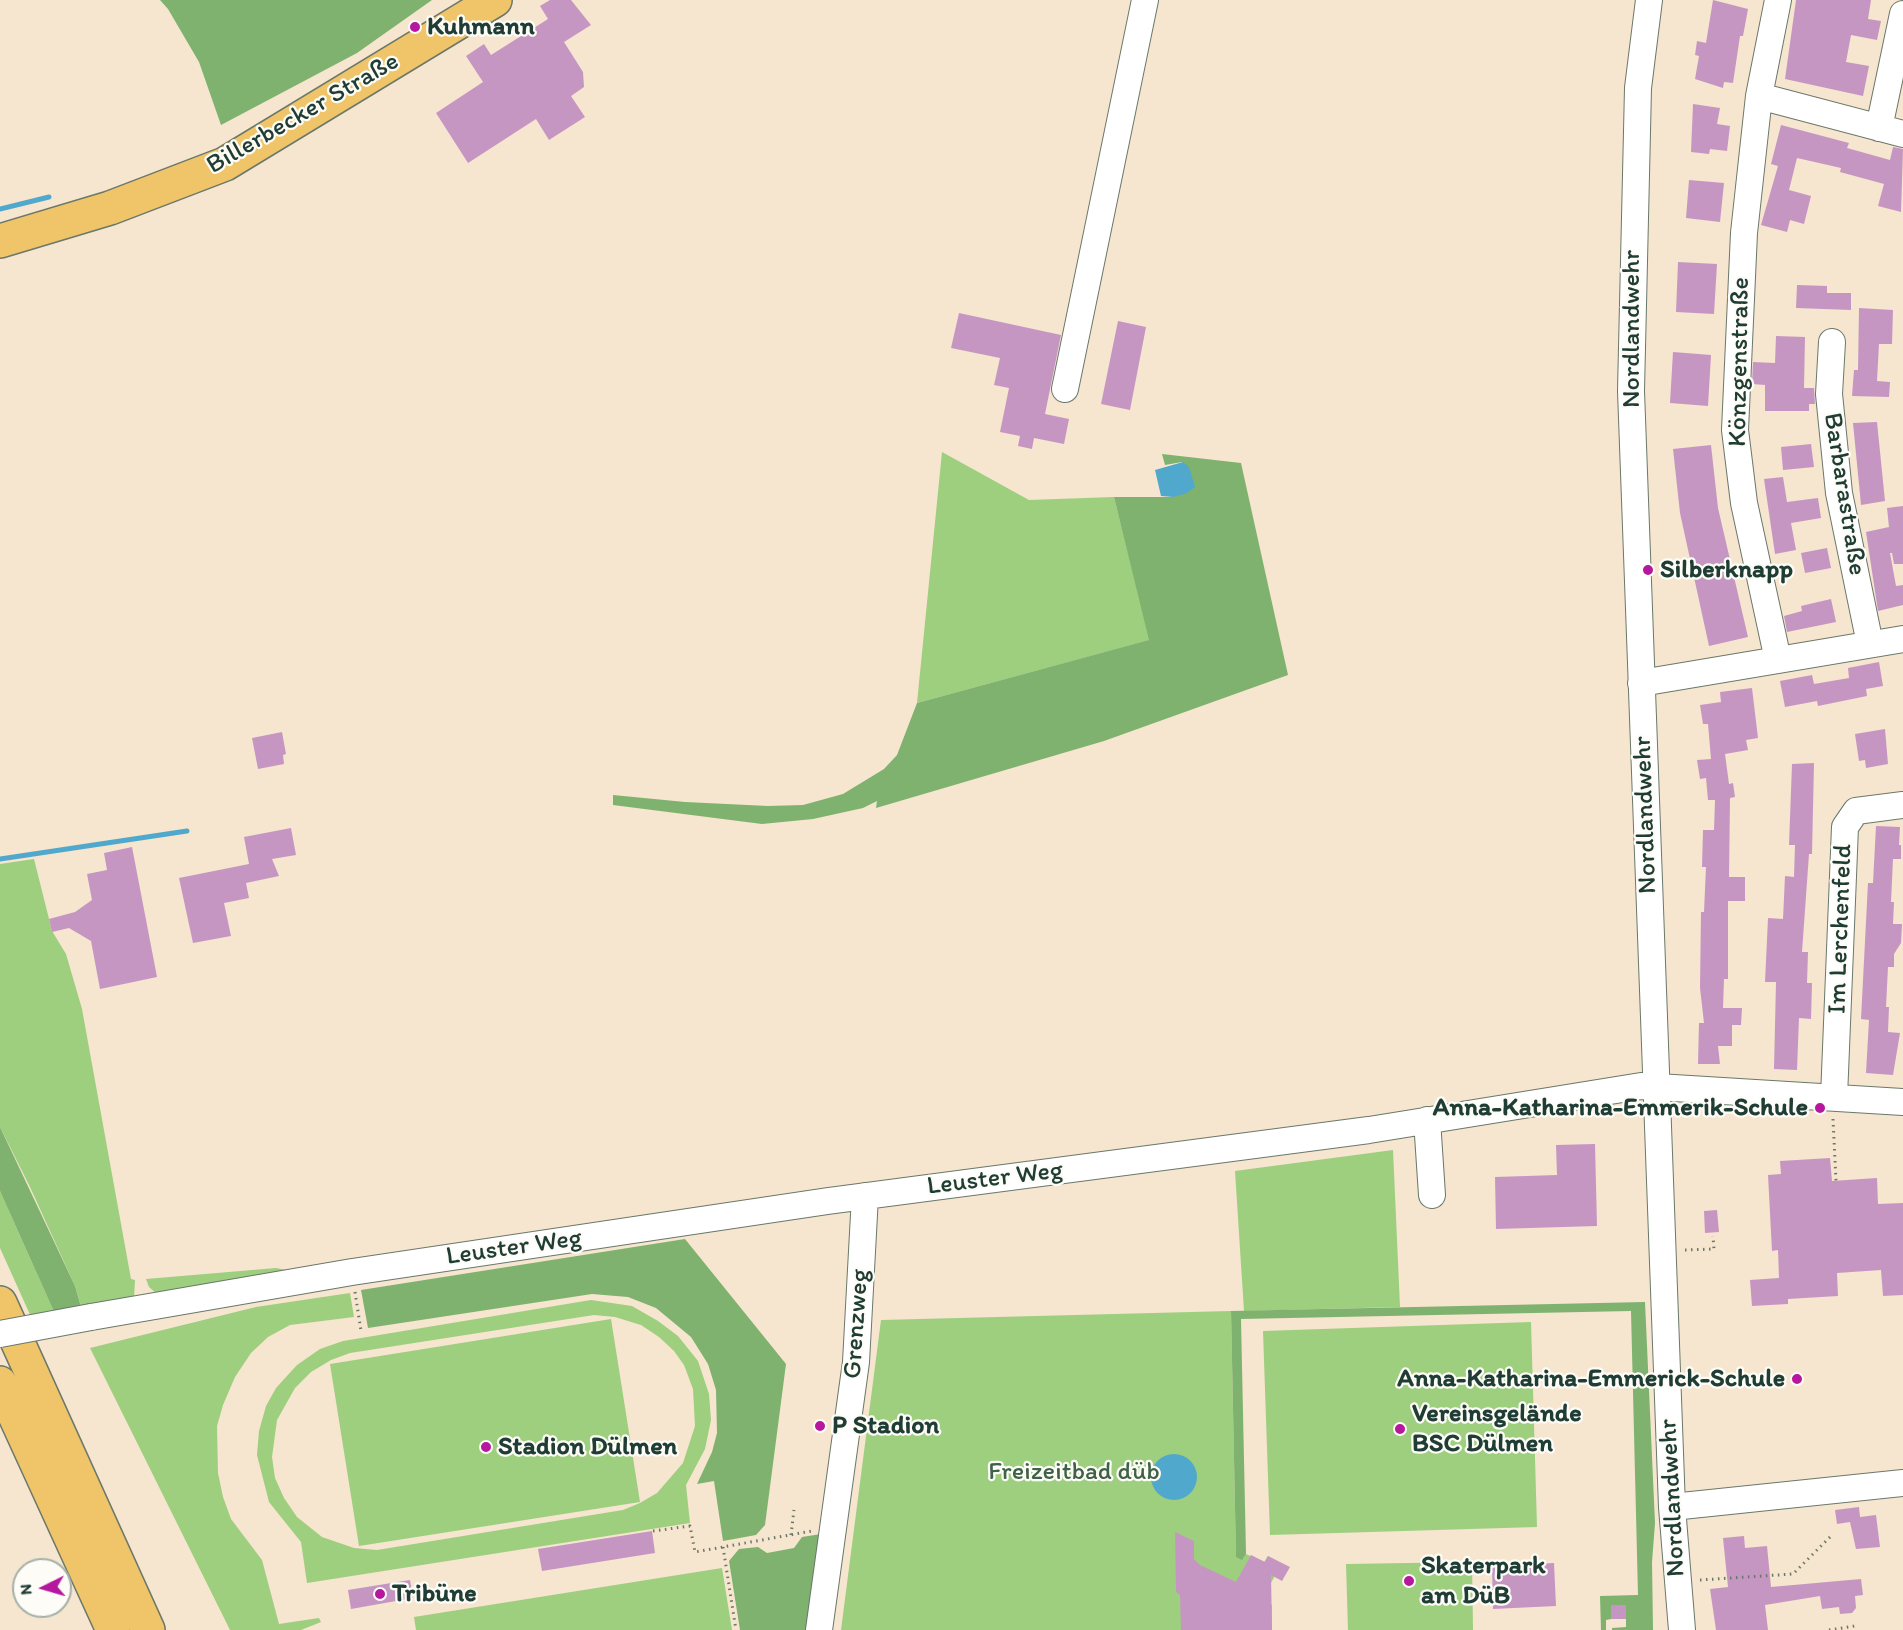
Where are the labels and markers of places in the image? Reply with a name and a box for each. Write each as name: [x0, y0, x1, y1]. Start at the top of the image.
place label: Kuhmann: [427, 11, 535, 43]
marker: Kuhmann: [408, 20, 422, 34]
place label: Silberknapp: [1660, 554, 1793, 586]
marker: Silberknapp: [1641, 563, 1655, 577]
place label: Anna-Katharina-Emmerik-Schule: [1433, 1092, 1808, 1124]
marker: Anna-Katharina-Emmerik-Schule: [1813, 1101, 1827, 1115]
place label: Anna-Katharina-Emmerick-Schule: [1397, 1363, 1785, 1395]
marker: Anna-Katharina-Emmerick-Schule: [1790, 1372, 1804, 1386]
place label: Vereinsgelände BSC Dülmen: [1412, 1398, 1582, 1460]
place label: P Stadion: [832, 1410, 939, 1442]
marker: P Stadion: [813, 1419, 827, 1433]
marker: Vereinsgelände BSC Dülmen: [1393, 1422, 1407, 1436]
place label: Stadion Dülmen: [498, 1431, 677, 1463]
marker: Stadion Dülmen: [479, 1440, 493, 1454]
place label: Skaterpark am DüB: [1421, 1550, 1545, 1612]
marker: Skaterpark am DüB: [1402, 1574, 1416, 1588]
place label: Tribüne: [392, 1578, 477, 1610]
marker: Tribüne: [373, 1587, 387, 1601]

